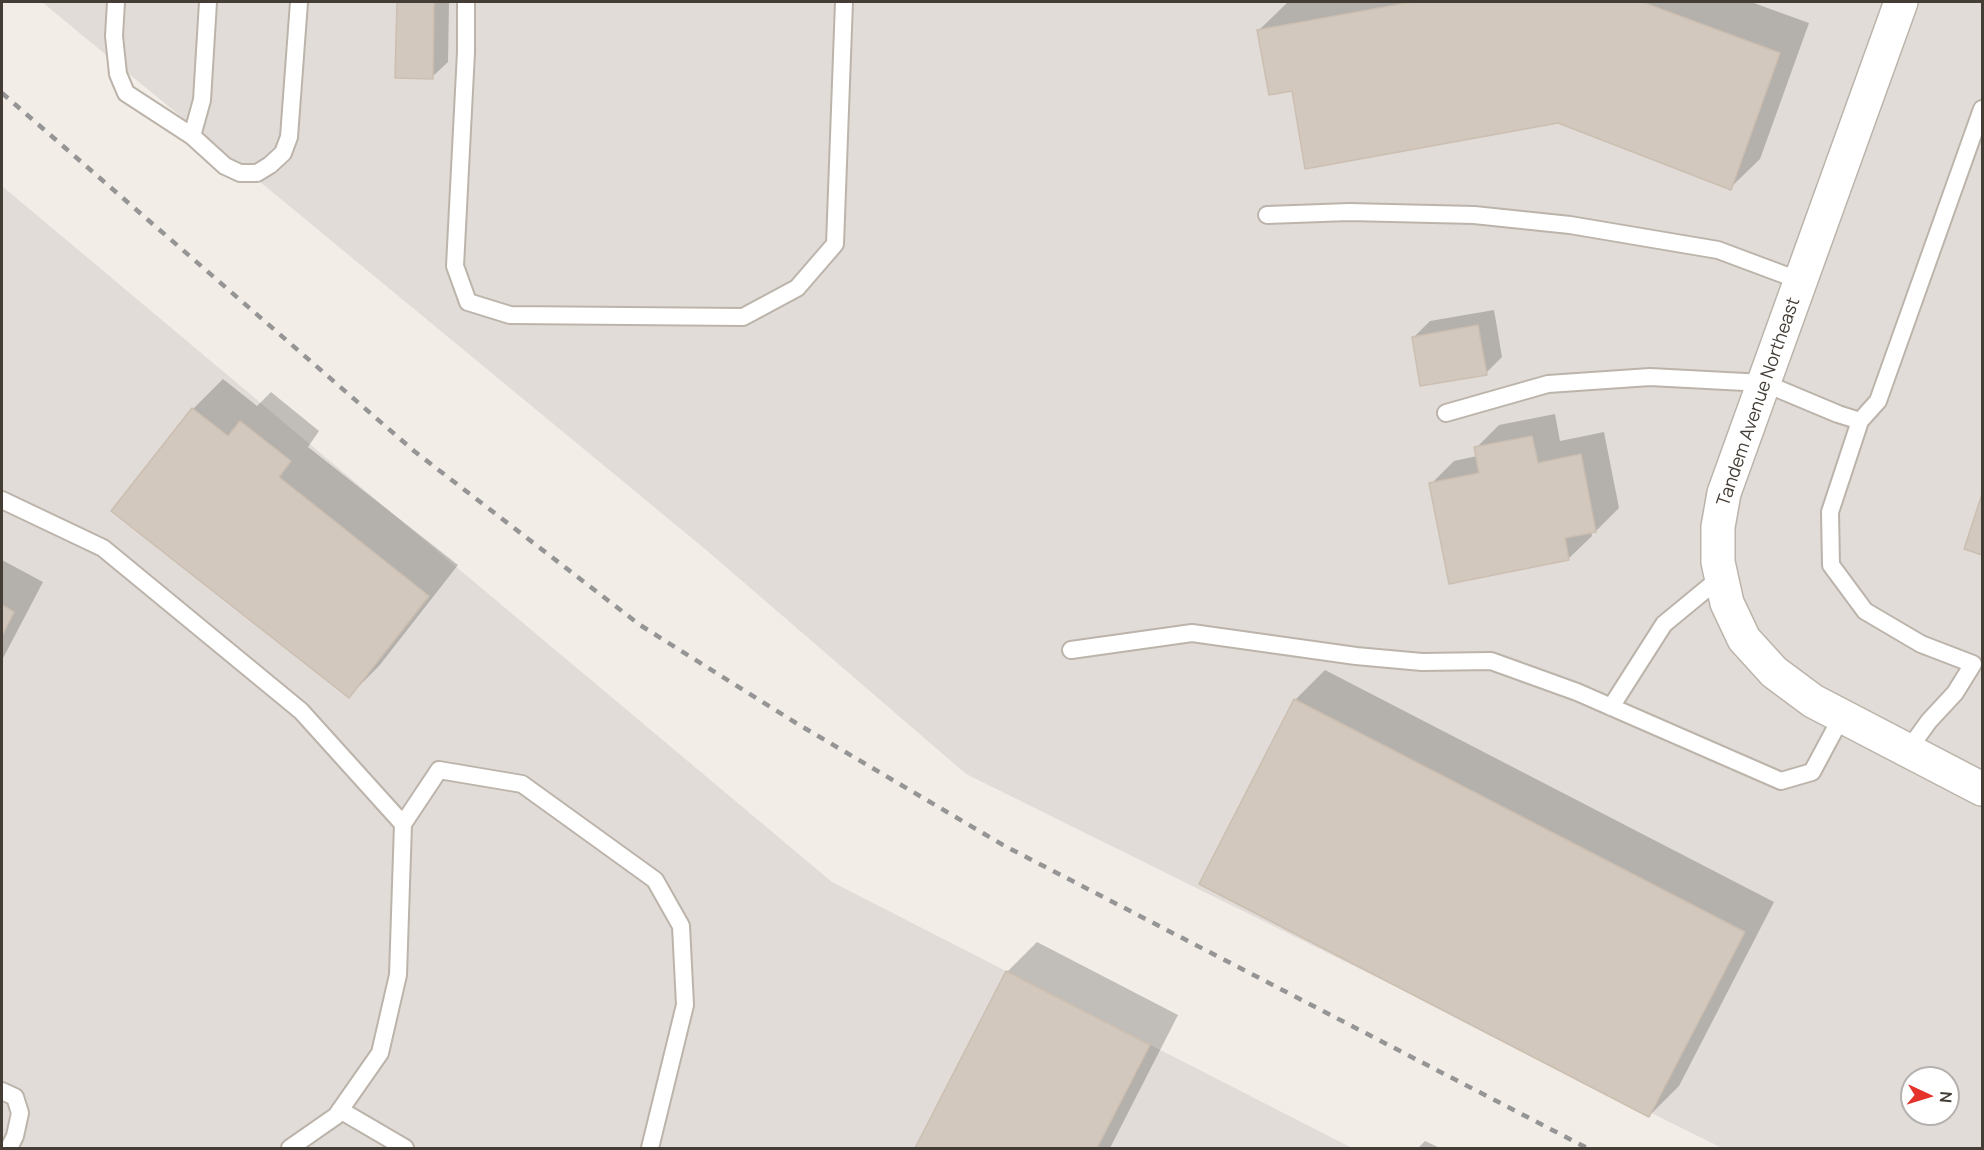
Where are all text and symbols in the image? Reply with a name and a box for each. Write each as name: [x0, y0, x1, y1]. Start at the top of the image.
street label: Tandem Avenue Northeast: [1713, 295, 1805, 509]
north arrow: [1900, 1066, 1960, 1126]
text: N: [1935, 1091, 1957, 1104]

